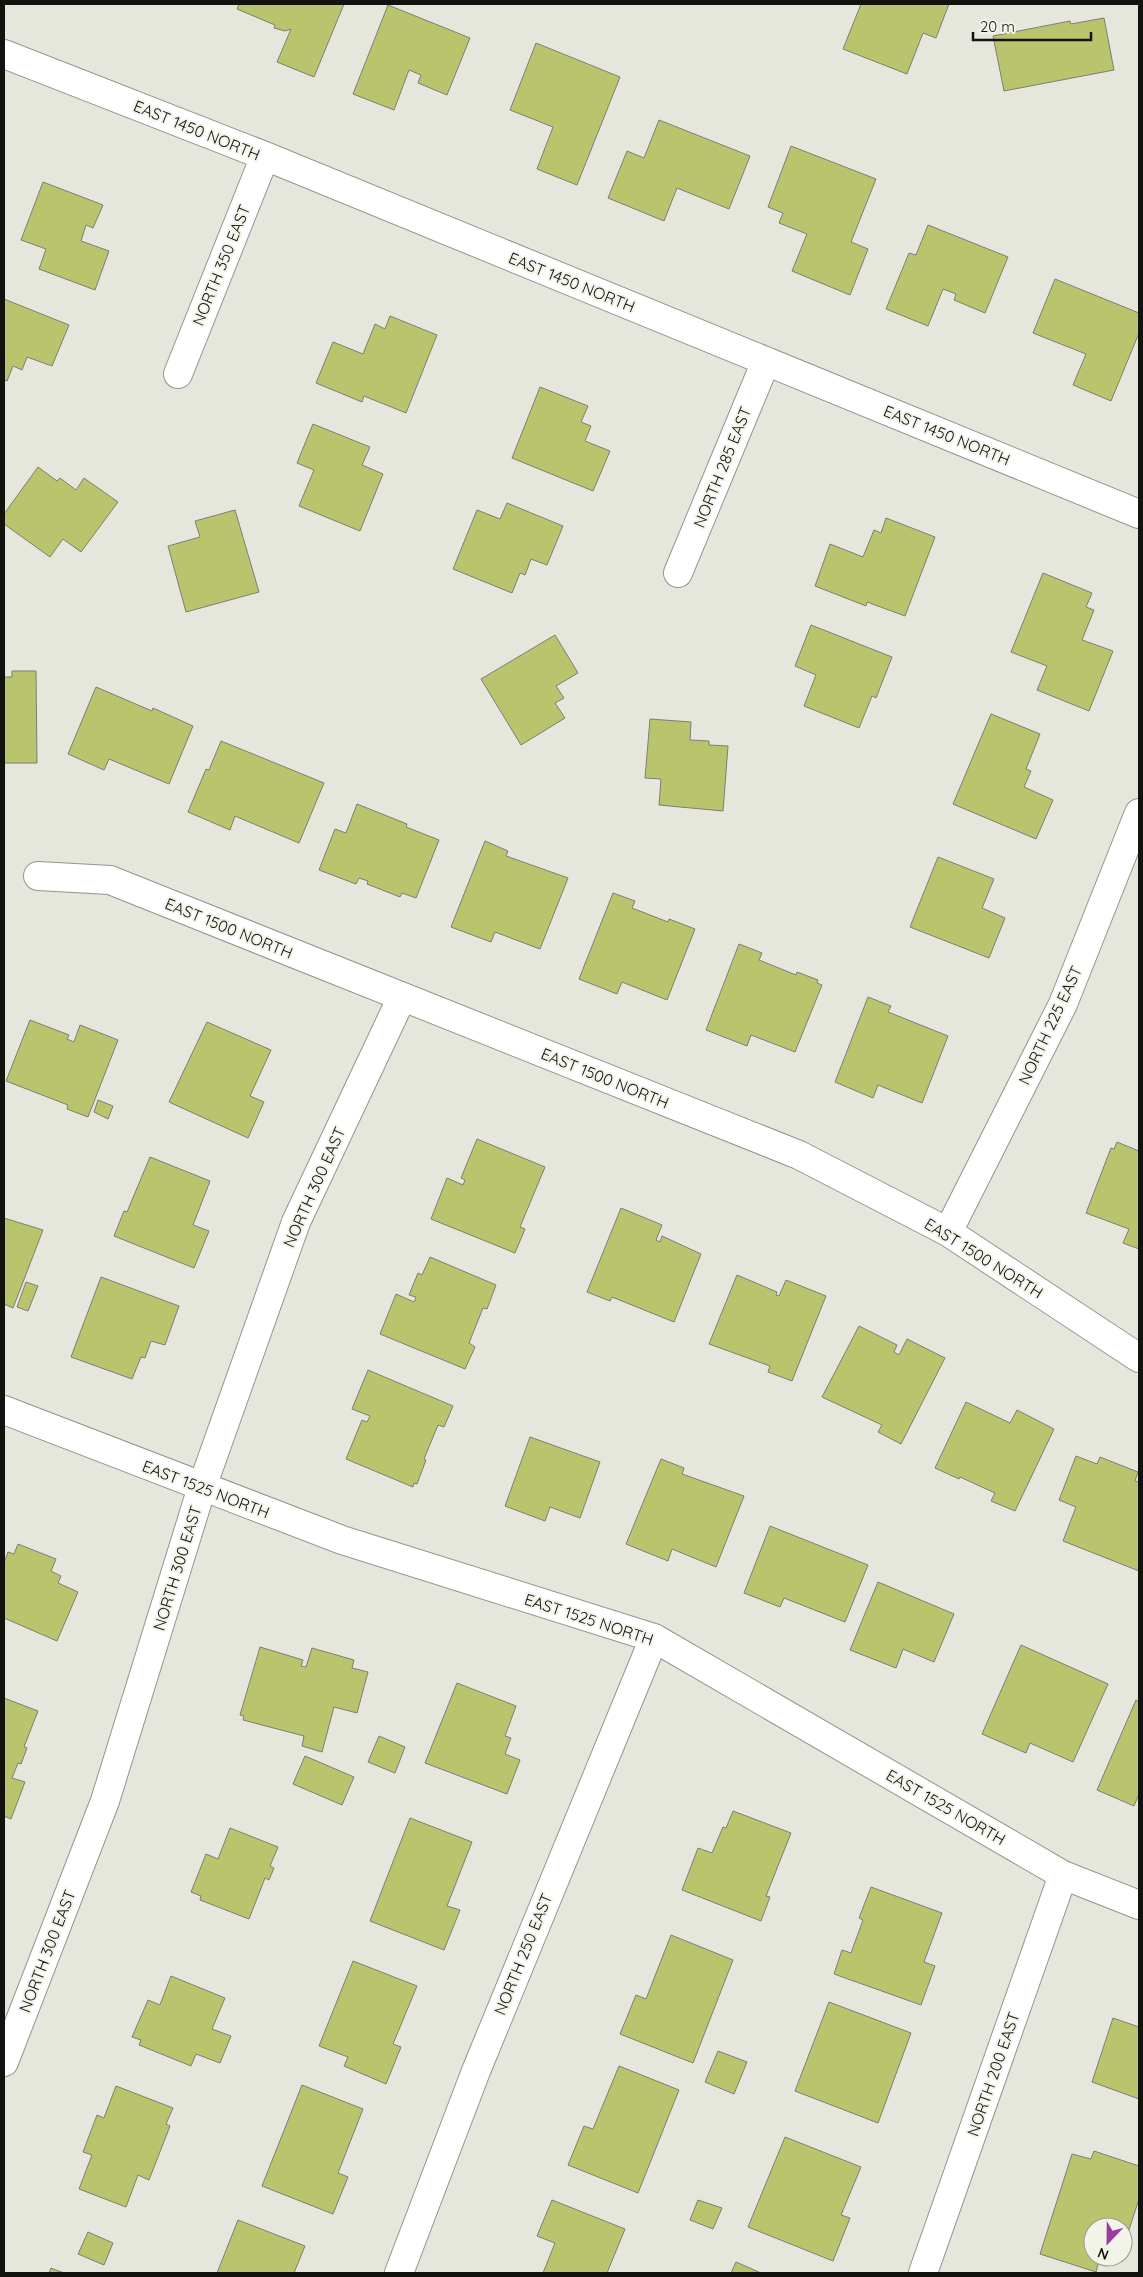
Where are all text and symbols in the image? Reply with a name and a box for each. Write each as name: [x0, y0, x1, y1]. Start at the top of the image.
scale bar: [973, 10, 1090, 42]
text: 20 m: [980, 17, 1015, 36]
street label: EAST 1450 NORTH: [131, 95, 263, 165]
street label: NORTH 350 EAST: [188, 201, 255, 329]
street label: EAST 1450 NORTH: [506, 247, 638, 317]
street label: EAST 1450 NORTH: [881, 400, 1013, 470]
street label: NORTH 285 EAST: [689, 403, 755, 530]
street label: EAST 1500 NORTH: [162, 893, 296, 963]
street label: NORTH 225 EAST: [1014, 962, 1086, 1088]
street label: EAST 1500 NORTH: [538, 1043, 672, 1113]
street label: NORTH 300 EAST: [278, 1123, 350, 1250]
street label: EAST 1500 NORTH: [921, 1213, 1047, 1303]
street label: EAST 1525 NORTH: [140, 1456, 272, 1522]
street label: NORTH 300 EAST: [148, 1503, 206, 1633]
street label: EAST 1525 NORTH: [522, 1589, 656, 1649]
street label: EAST 1525 NORTH: [883, 1765, 1009, 1849]
street label: NORTH 300 EAST: [14, 1887, 80, 2015]
street label: NORTH 250 EAST: [489, 1890, 557, 2018]
street label: NORTH 200 EAST: [962, 2009, 1024, 2139]
north arrow: [1083, 2217, 1133, 2267]
text: N: [1095, 2244, 1111, 2264]

